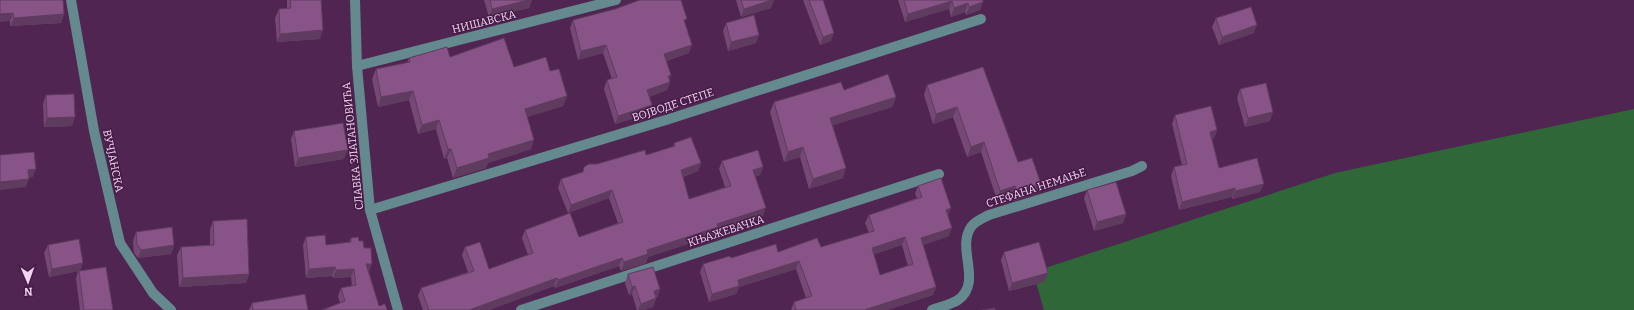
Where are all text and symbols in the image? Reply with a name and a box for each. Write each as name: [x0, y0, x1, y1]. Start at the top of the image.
street label: НИШАВСКА: [451, 8, 518, 36]
street label: СЛАВКА ЗЛАТАНОВИЋА: [340, 81, 366, 211]
street label: ВОЈВОДЕ СТЕПЕ: [630, 86, 716, 124]
street label: ВУЧЈАНСКА: [100, 129, 126, 194]
street label: СТЕФАНА НЕМАЊЕ: [984, 166, 1088, 210]
street label: КЊАЖЕВАЧКА: [686, 212, 766, 250]
north arrow: [8, 262, 48, 302]
text: N: [23, 285, 33, 298]

